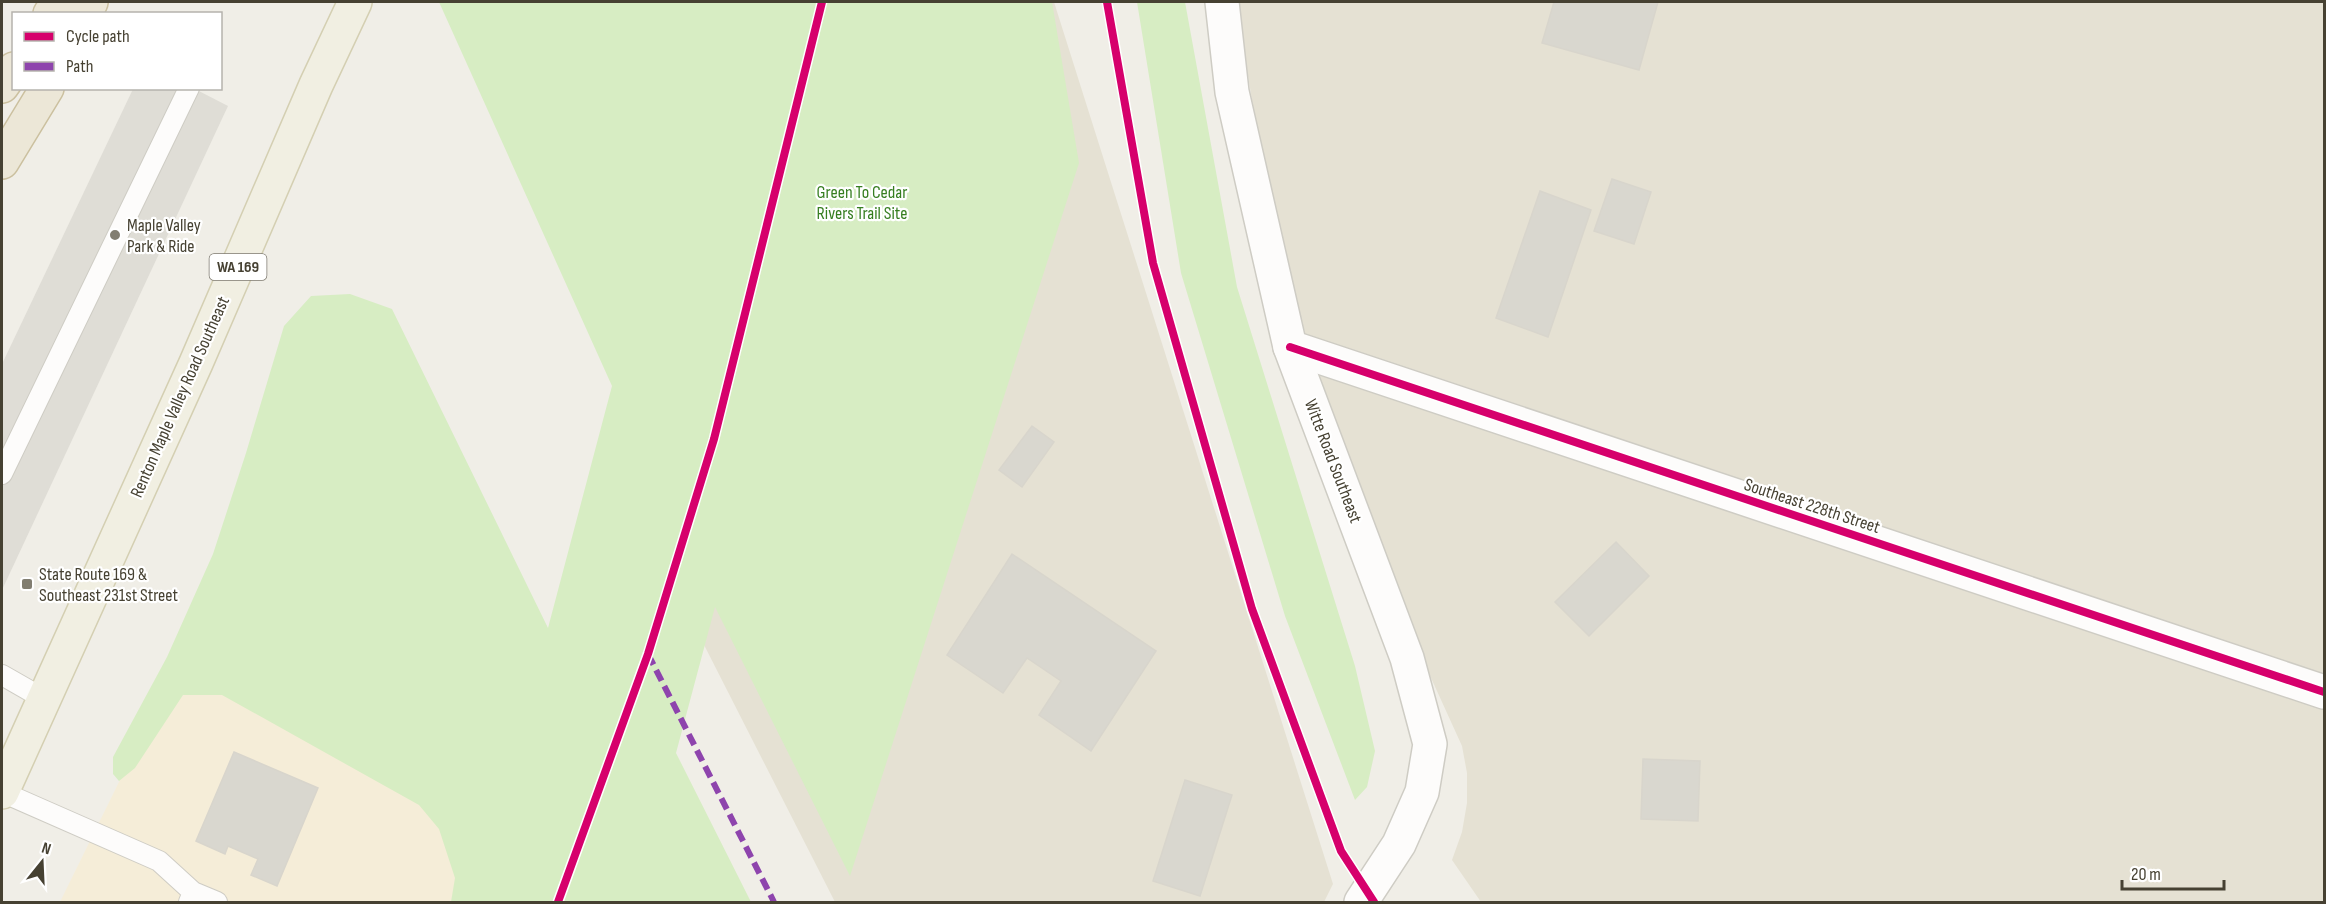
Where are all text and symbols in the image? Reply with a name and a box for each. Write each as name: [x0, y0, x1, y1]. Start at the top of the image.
legend: [12, 12, 222, 90]
text: Cycle path: [66, 26, 130, 47]
text: Path: [66, 56, 94, 77]
park label: Green To Cedar Rivers Trail Site: [817, 182, 907, 224]
place label: Maple Valley Park & Ride: [127, 215, 201, 257]
marker: Maple Valley Park & Ride: [108, 228, 122, 242]
road number: WA 169: [210, 254, 266, 280]
street label: Renton Maple Valley Road Southeast: [126, 293, 234, 501]
street label: Witte Road Southeast: [1300, 396, 1366, 526]
street label: Southeast 228th Street: [1741, 474, 1883, 538]
place label: State Route 169 & Southeast 231st Street: [39, 564, 178, 606]
marker: State Route 169 & Southeast 231st Street: [20, 577, 34, 591]
north arrow: [12, 832, 72, 892]
text: N: [39, 839, 53, 860]
scale bar: [2122, 853, 2224, 891]
text: 20 m: [2131, 864, 2161, 885]

